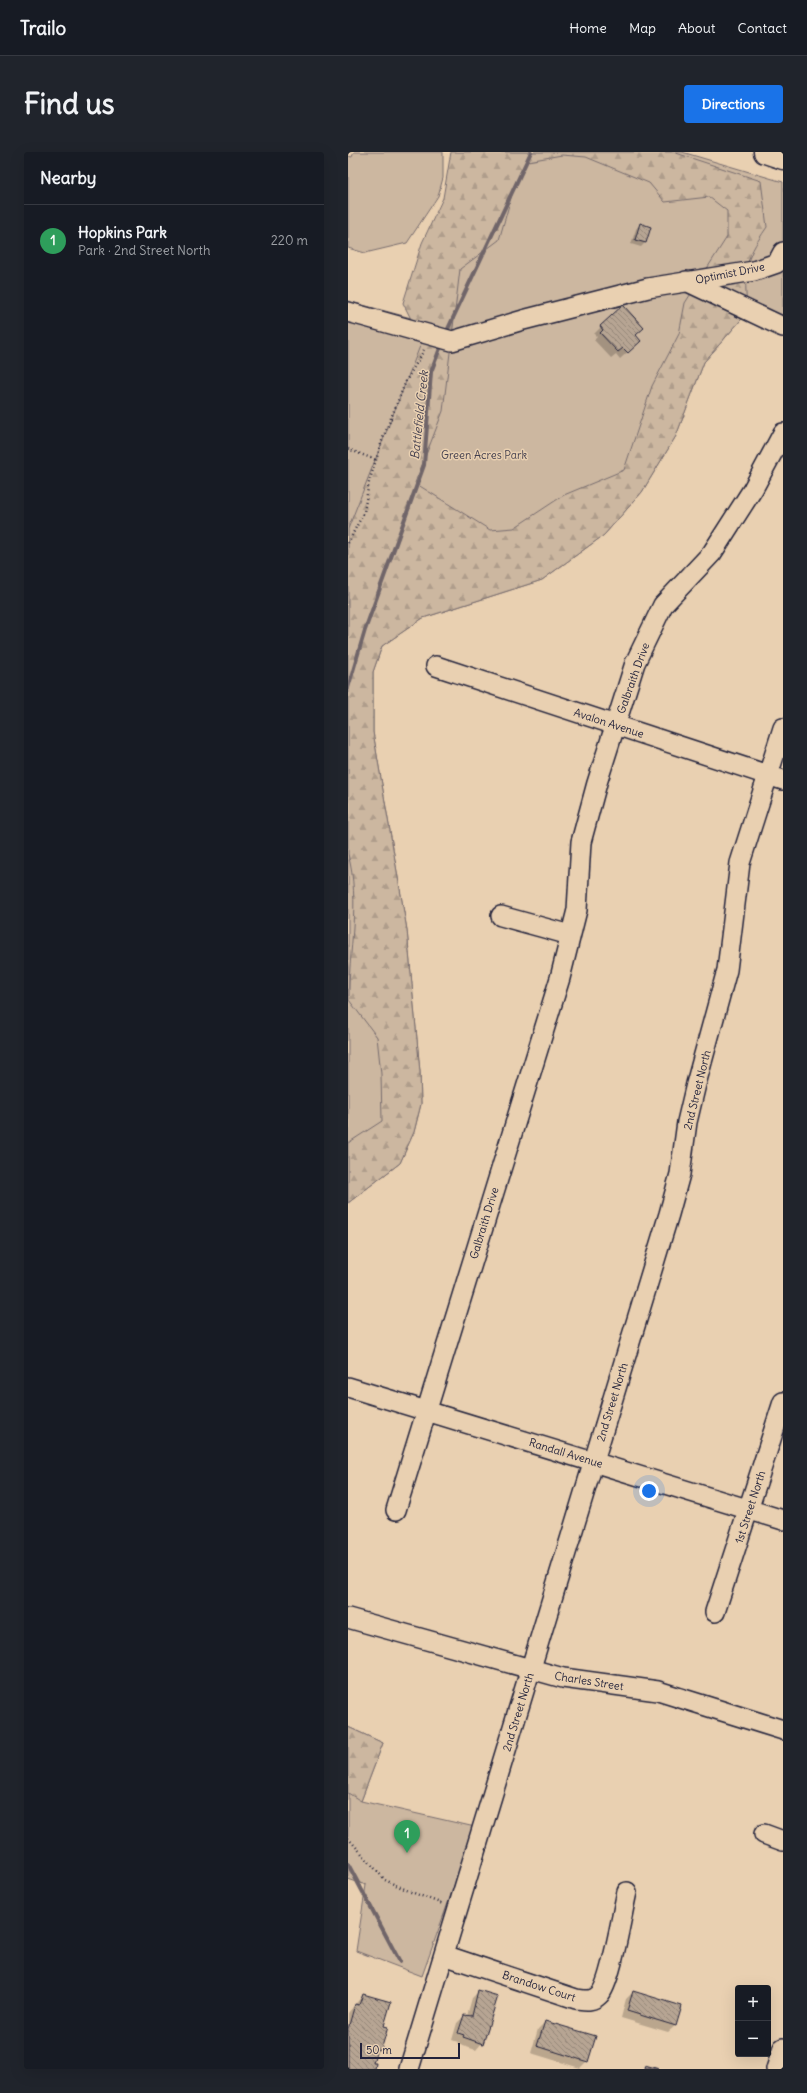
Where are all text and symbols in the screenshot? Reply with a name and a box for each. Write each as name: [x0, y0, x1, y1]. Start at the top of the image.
text: Trailo: [20, 16, 66, 40]
text: Home: [569, 19, 607, 37]
text: Map: [629, 19, 656, 37]
text: About: [678, 19, 716, 37]
text: Contact: [738, 19, 787, 37]
button: Directions: [684, 85, 783, 123]
text: Find us: [24, 86, 115, 122]
text: Nearby: [40, 167, 96, 189]
text: Hopkins Park: [78, 223, 167, 242]
text: 1: [50, 232, 56, 249]
text: 220 m: [271, 232, 308, 249]
text: Park · 2nd Street North: [78, 242, 210, 259]
street label: Optimist Drive: [694, 259, 766, 287]
water label: Battlefield Creek: [407, 369, 431, 460]
park label: Green Acres Park: [441, 448, 527, 462]
street label: Galbraith Drive: [614, 641, 652, 715]
street label: Avalon Avenue: [572, 705, 646, 741]
street label: 2nd Street North: [680, 1049, 714, 1131]
street label: Galbraith Drive: [466, 1185, 502, 1261]
street label: 2nd Street North: [593, 1361, 631, 1443]
street label: Randall Avenue: [527, 1435, 605, 1471]
street label: 1st Street North: [732, 1469, 768, 1545]
your location: [639, 1481, 659, 1501]
street label: Charles Street: [553, 1669, 625, 1693]
street label: 2nd Street North: [499, 1671, 537, 1753]
pin: 1: [394, 1820, 420, 1853]
street label: Brandow Court: [501, 1968, 578, 2004]
map controls: [735, 1985, 771, 2057]
button: +: [735, 1985, 771, 2021]
button: −: [735, 2021, 771, 2057]
scale bar: [360, 2041, 460, 2060]
text: 50 m: [366, 2043, 392, 2057]

